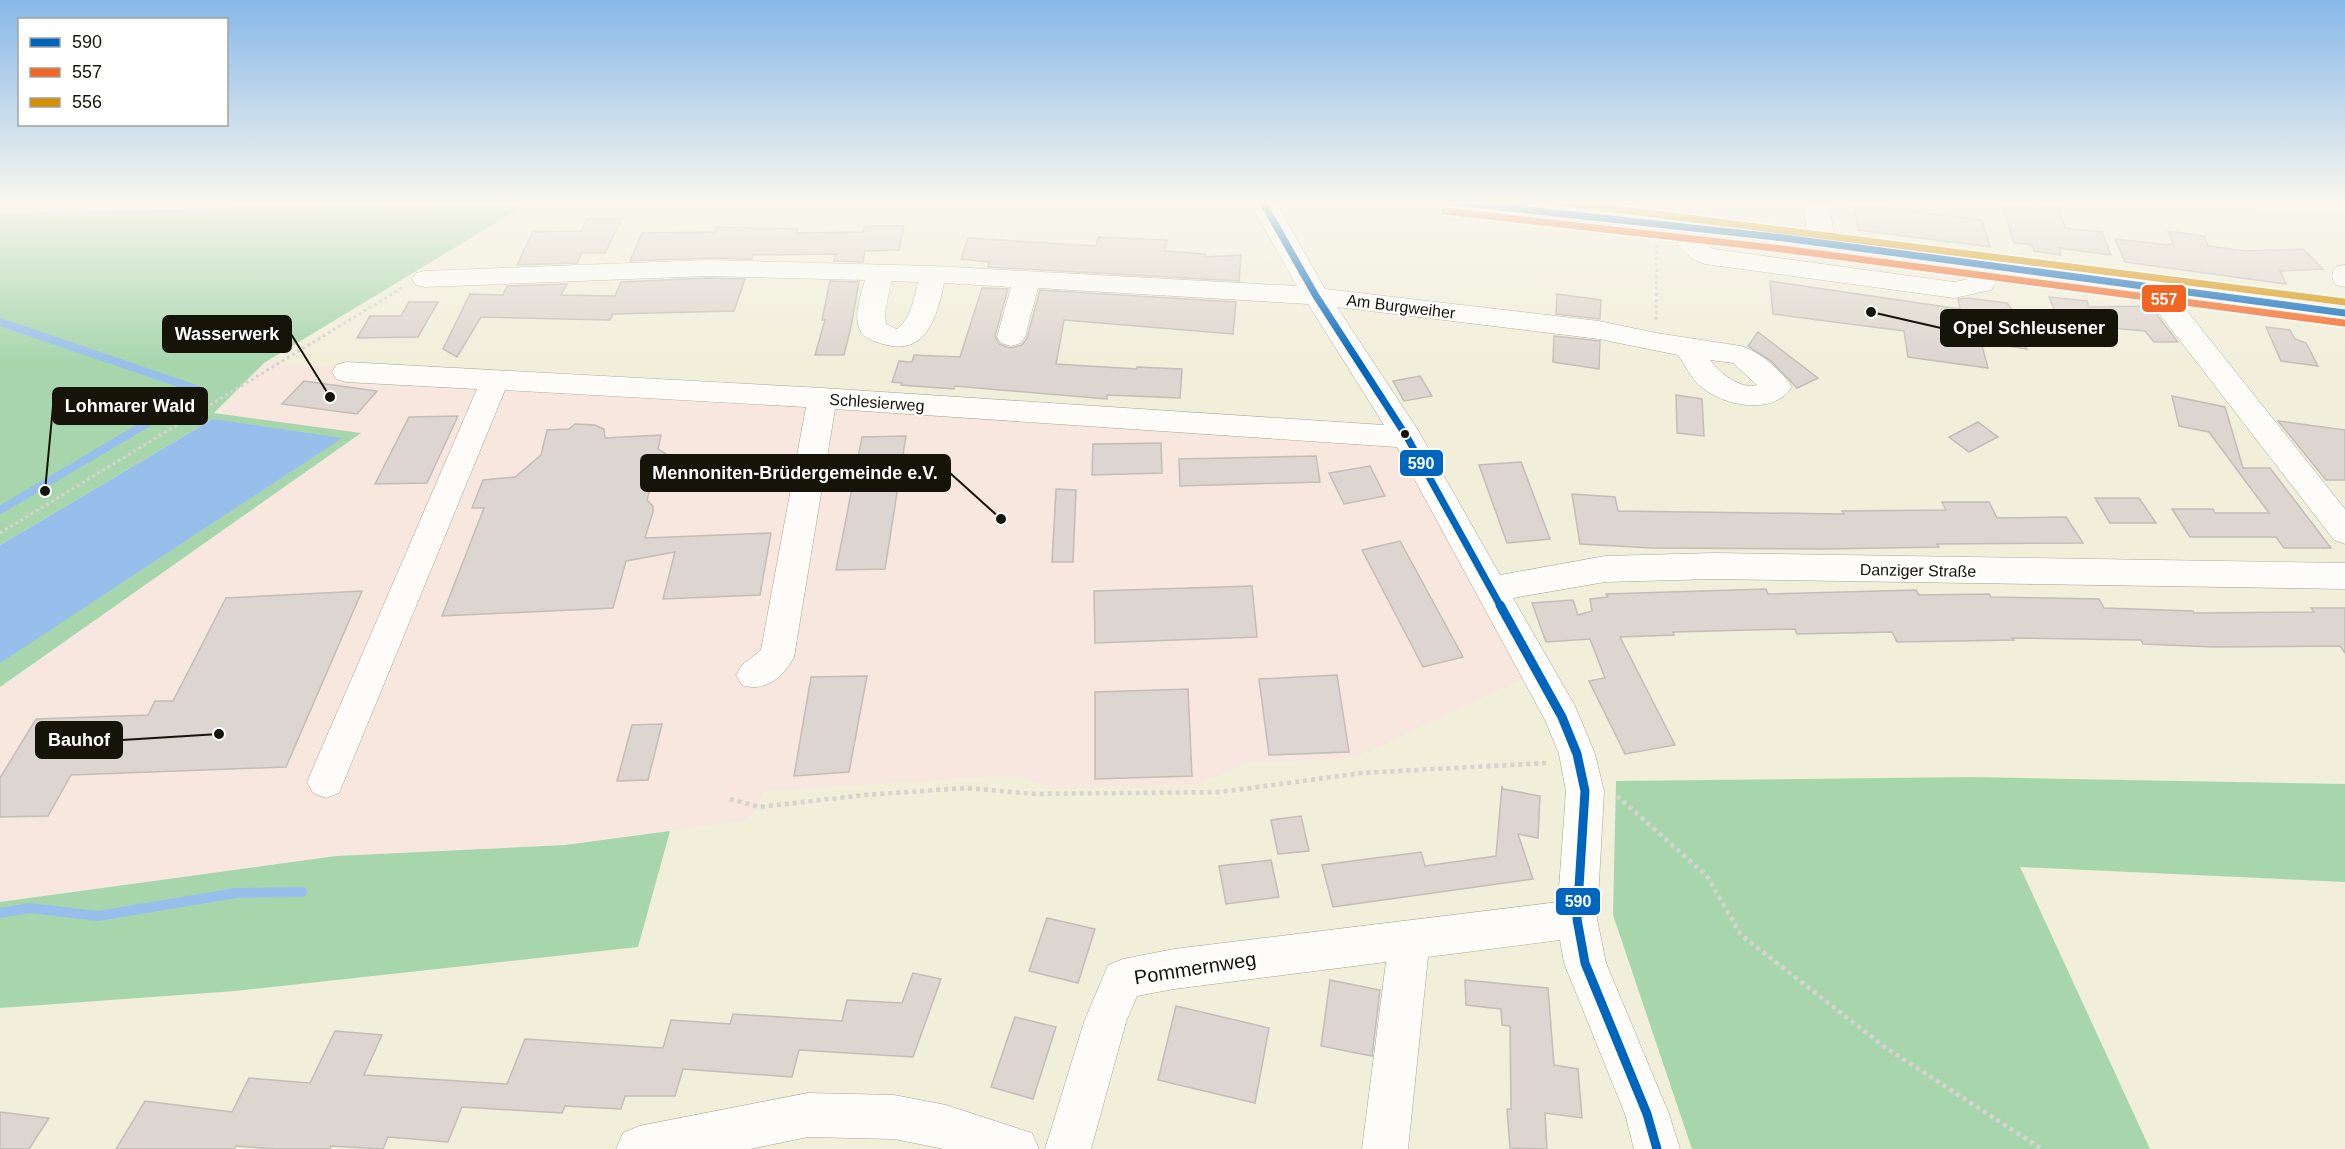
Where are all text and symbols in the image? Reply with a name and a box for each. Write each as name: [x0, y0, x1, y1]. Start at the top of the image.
legend: [18, 18, 228, 126]
text: 590: [72, 32, 102, 52]
text: 557: [72, 62, 102, 82]
text: 556: [72, 92, 102, 112]
line badge: 557: [2141, 284, 2187, 313]
street label: Am Burgweiher: [1346, 291, 1457, 322]
text: 557: [2151, 291, 2177, 308]
callout: Opel Schleusener: [1941, 310, 2117, 346]
callout: Wasserwerk: [163, 316, 291, 352]
text: Opel Schleusener: [1953, 318, 2105, 338]
text: Wasserwerk: [175, 324, 280, 344]
callout: Lohmarer Wald: [53, 388, 207, 424]
street label: Schlesierweg: [829, 391, 925, 414]
text: Lohmarer Wald: [65, 396, 195, 416]
unlabelled marker: [1399, 428, 1411, 440]
line badge: 590: [1399, 449, 1444, 477]
callout: Mennoniten-Brüdergemeinde e.V.: [641, 455, 950, 491]
text: 590: [1408, 455, 1434, 472]
text: Mennoniten-Brüdergemeinde e.V.: [652, 463, 938, 483]
street label: Danziger Straße: [1860, 561, 1976, 580]
callout: Bauhof: [36, 722, 122, 758]
text: Bauhof: [48, 730, 111, 750]
line badge: 590: [1555, 887, 1601, 916]
text: 590: [1565, 893, 1591, 910]
street label: Pommernweg: [1132, 947, 1258, 989]

